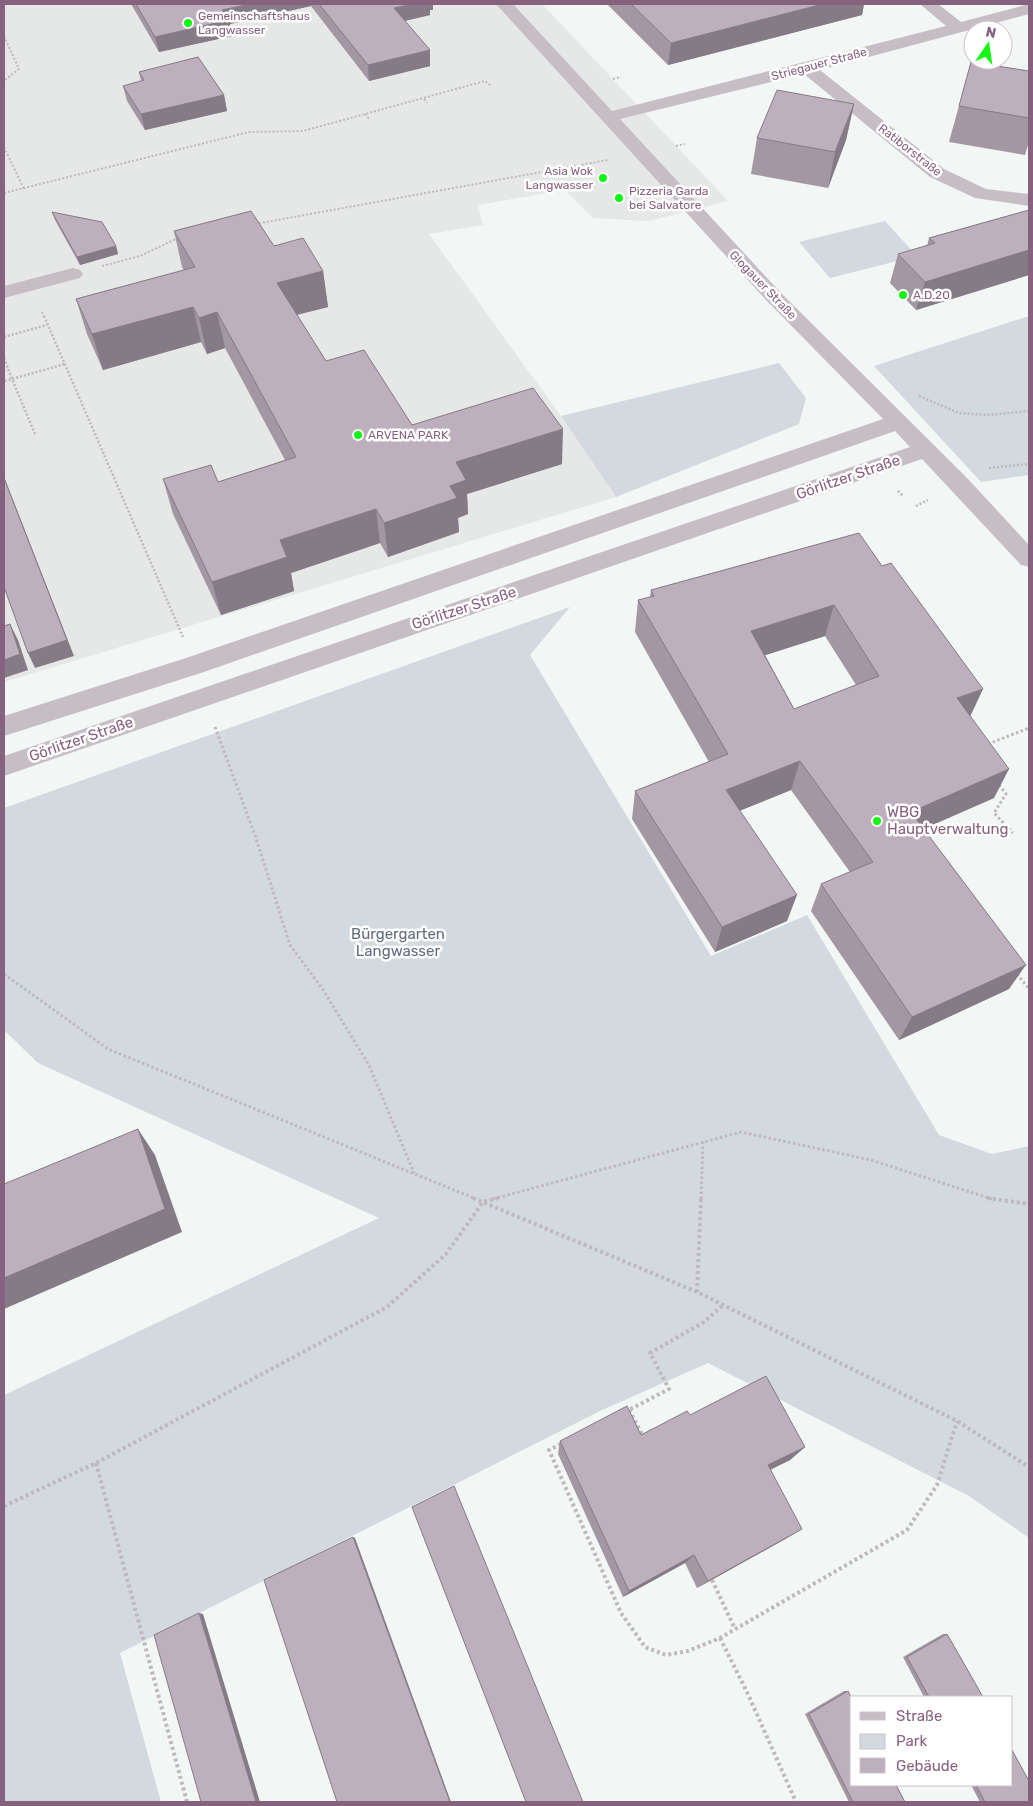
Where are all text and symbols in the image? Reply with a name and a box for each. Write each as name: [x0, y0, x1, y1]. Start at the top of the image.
place label: Gemeinschaftshaus Langwasser: [198, 9, 310, 37]
marker: Gemeinschaftshaus Langwasser: [182, 17, 194, 29]
north arrow: [963, 20, 1013, 70]
text: N: [984, 23, 998, 42]
street label: Striegauer Straße: [770, 44, 869, 83]
street label: Ratiborstraße: [876, 121, 945, 179]
place label: Asia Wok Langwasser: [526, 164, 594, 192]
marker: Asia Wok Langwasser: [597, 172, 609, 184]
place label: Pizzeria Garda bei Salvatore: [629, 184, 709, 212]
marker: Pizzeria Garda bei Salvatore: [613, 192, 625, 204]
street label: Glogauer Straße: [727, 248, 799, 322]
place label: A.D.20: [913, 288, 950, 302]
marker: A.D.20: [897, 289, 909, 301]
place label: ARVENA PARK: [368, 428, 449, 442]
marker: ARVENA PARK: [352, 429, 364, 441]
street label: Görlitzer Straße: [794, 451, 902, 503]
street label: Görlitzer Straße: [409, 583, 519, 633]
street label: Görlitzer Straße: [27, 713, 135, 765]
place label: WBG Hauptverwaltung: [887, 803, 1009, 838]
marker: WBG Hauptverwaltung: [871, 815, 883, 827]
park label: Bürgergarten Langwasser: [351, 925, 445, 960]
legend: [850, 1696, 1013, 1786]
text: Straße: [896, 1707, 942, 1725]
text: Park: [896, 1732, 927, 1750]
text: Gebäude: [896, 1757, 958, 1775]

